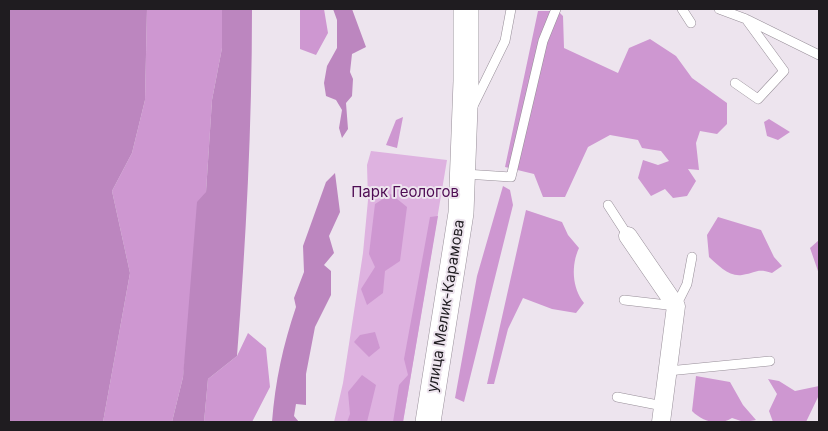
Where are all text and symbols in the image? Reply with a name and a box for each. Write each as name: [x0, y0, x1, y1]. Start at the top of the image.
park label: Парк Геологов: [351, 183, 459, 201]
street label: улица Мелик-Карамова: [423, 218, 469, 394]

